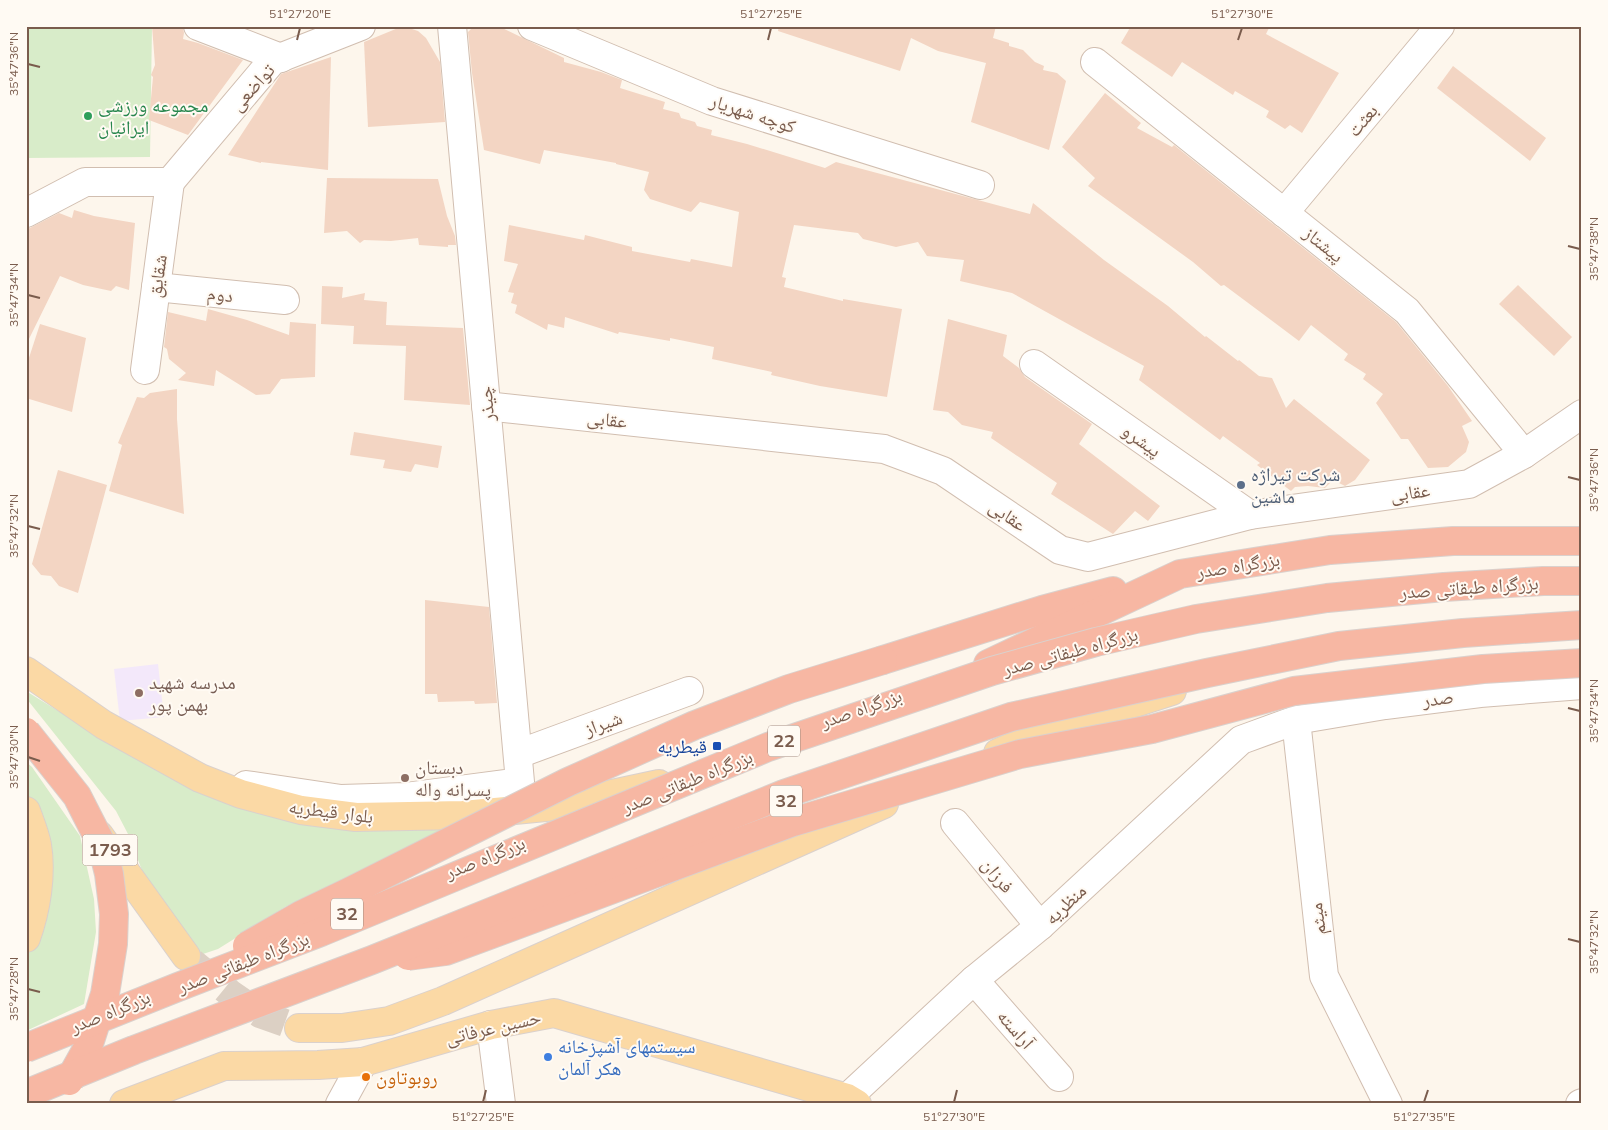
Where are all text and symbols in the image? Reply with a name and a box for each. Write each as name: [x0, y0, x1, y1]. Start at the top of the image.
text: 51°27'20"E: [269, 6, 331, 21]
text: 51°27'25"E: [740, 6, 802, 21]
text: 51°27'30"E: [1211, 6, 1273, 21]
text: 35°47'36"N: [6, 32, 21, 96]
street label: تواضعی: [224, 58, 280, 116]
street label: کوچه شهریار: [706, 88, 799, 138]
place label: مجموعه ورزشی ایرانیان: [98, 93, 208, 139]
street label: بعثت: [1341, 99, 1383, 141]
marker: مجموعه ورزشی ایرانیان: [82, 110, 94, 122]
text: 35°47'38"N: [1586, 217, 1601, 281]
street label: پیشتاز: [1298, 220, 1349, 268]
street label: شقایق: [142, 253, 172, 299]
text: 35°47'34"N: [6, 263, 21, 327]
street label: دوم: [206, 281, 234, 309]
street label: چیذر: [473, 385, 500, 424]
street label: عقابی: [586, 405, 629, 433]
street label: پیشرو: [1118, 418, 1166, 462]
text: 35°47'36"N: [1586, 448, 1601, 512]
place label: شرکت تیراژه ماشین: [1251, 462, 1340, 508]
street label: عقابی: [1389, 477, 1432, 507]
marker: شرکت تیراژه ماشین: [1235, 479, 1247, 491]
text: 35°47'32"N: [6, 494, 21, 558]
street label: عقابی: [985, 494, 1032, 536]
street label: بزرگراه صدر: [1193, 547, 1282, 584]
street label: بزرگراه طبقاتی صدر: [1398, 570, 1539, 604]
street label: بزرگراه طبقاتی صدر: [999, 621, 1140, 681]
place label: مدرسه شهید بهمن پور: [148, 670, 236, 716]
text: 35°47'34"N: [1586, 679, 1601, 743]
street label: بزرگراه صدر: [816, 683, 905, 733]
street label: صدر: [1420, 684, 1455, 712]
marker: مدرسه شهید بهمن پور: [133, 687, 145, 699]
street label: شیراز: [580, 705, 625, 741]
text: 35°47'30"N: [6, 725, 21, 789]
road number: 22: [768, 726, 800, 756]
place label: قیطریه: [657, 734, 707, 758]
marker: قیطریه: [711, 740, 723, 752]
street label: بزرگراه طبقاتی صدر: [617, 744, 756, 819]
place label: دبستان پسرانه واله: [415, 755, 491, 801]
marker: دبستان پسرانه واله: [399, 772, 411, 784]
road number: 32: [770, 786, 802, 816]
street label: بلوار قیطریه: [287, 794, 375, 828]
street label: بزرگراه صدر: [440, 830, 529, 884]
road number: 1793: [82, 834, 138, 866]
street label: فرزان: [977, 852, 1019, 898]
street label: منظریه: [1039, 879, 1091, 929]
road number: 32: [331, 899, 363, 930]
street label: میثم: [1303, 901, 1332, 937]
text: 35°47'32"N: [1586, 910, 1601, 974]
street label: بزرگراه طبقاتی صدر: [173, 926, 312, 998]
text: 35°47'28"N: [6, 957, 21, 1021]
street label: بزرگراه صدر: [65, 984, 154, 1038]
street label: حسین عرفاتی: [443, 1004, 543, 1050]
street label: آراسته: [992, 1004, 1040, 1054]
place label: سیستمهای آشپزخانه هکر آلمان: [558, 1034, 696, 1080]
marker: سیستمهای آشپزخانه هکر آلمان: [542, 1051, 554, 1063]
place label: روبوتاون: [376, 1065, 438, 1089]
marker: روبوتاون: [360, 1071, 372, 1083]
text: 51°27'25"E: [452, 1109, 514, 1124]
text: 51°27'30"E: [923, 1109, 985, 1124]
text: 51°27'35"E: [1393, 1109, 1455, 1124]

